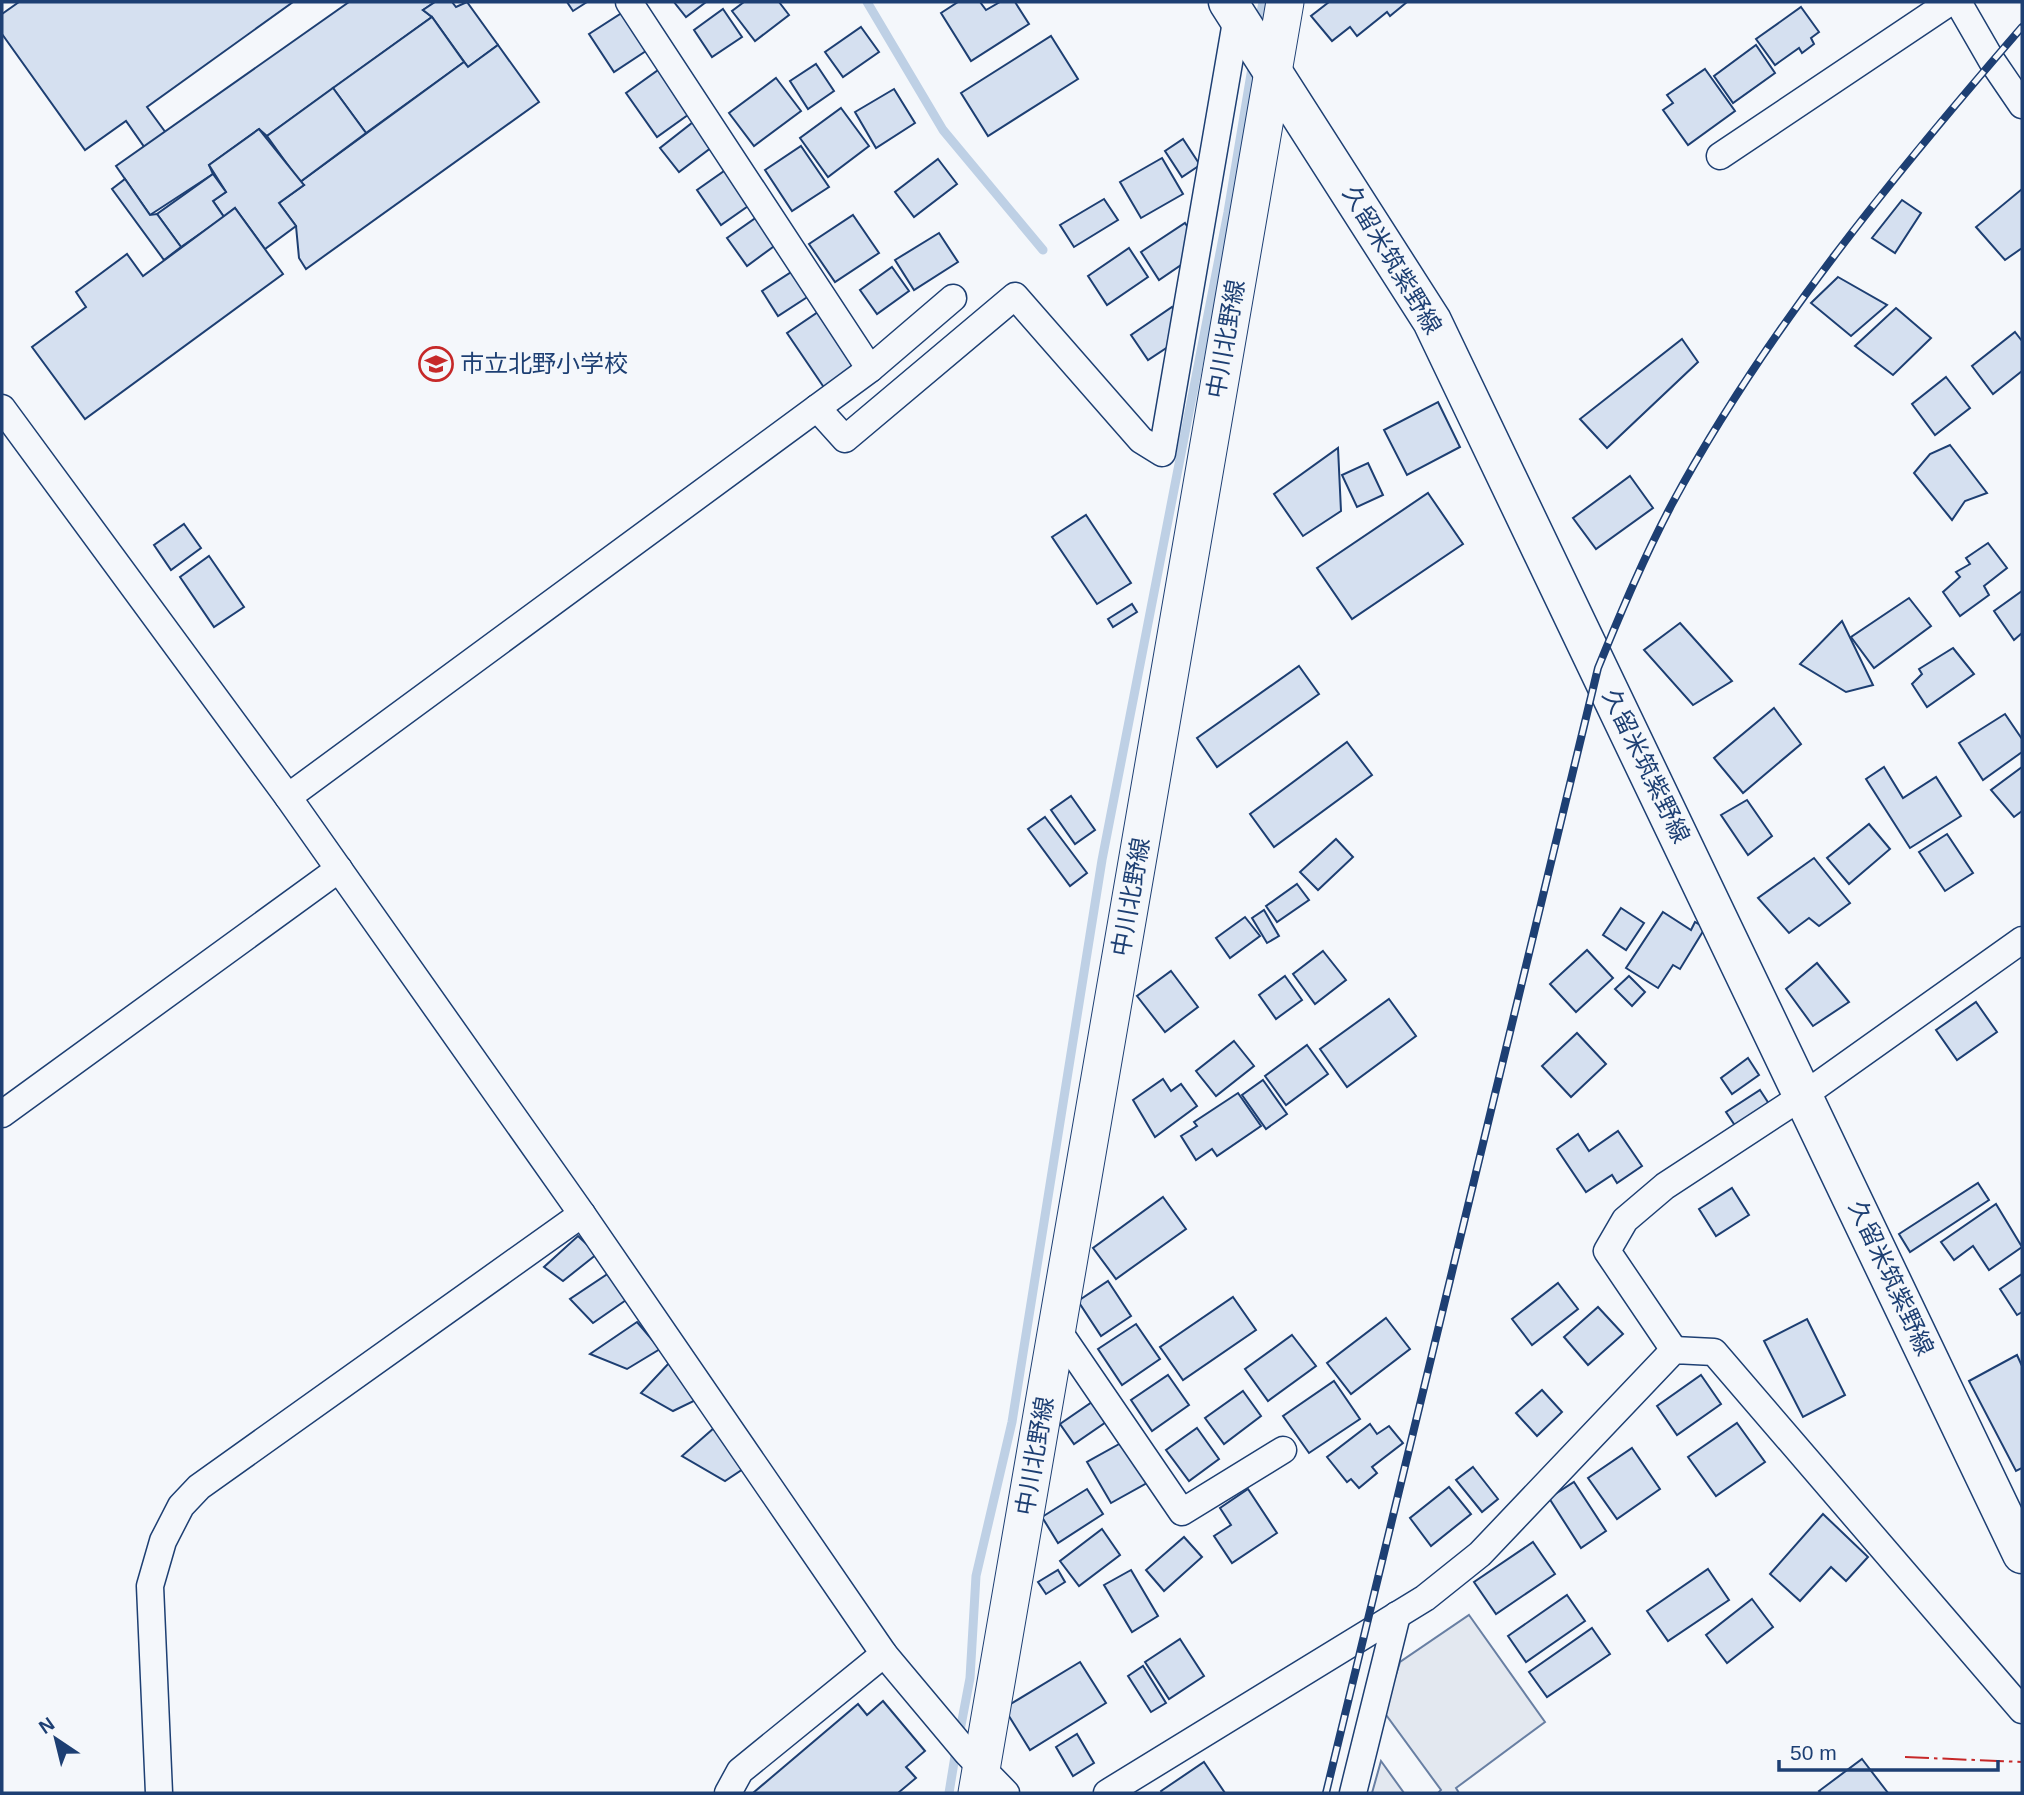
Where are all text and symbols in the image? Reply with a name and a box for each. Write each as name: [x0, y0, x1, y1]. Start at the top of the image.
street label: 久留米筑紫野線: [1338, 181, 1447, 339]
street label: 中川北野線: [1202, 277, 1249, 400]
school or university icon: 市立北野小学校: [417, 345, 455, 383]
place label: 市立北野小学校: [460, 350, 628, 377]
street label: 久留米筑紫野線: [1597, 684, 1695, 847]
street label: 中川北野線: [1107, 835, 1154, 958]
street label: 久留米筑紫野線: [1844, 1196, 1939, 1360]
street label: 中川北野線: [1011, 1394, 1058, 1517]
north arrow: [21, 1704, 91, 1774]
text: N: [35, 1713, 58, 1738]
scale bar: [1779, 1728, 1998, 1772]
text: 50 m: [1790, 1741, 1837, 1764]

